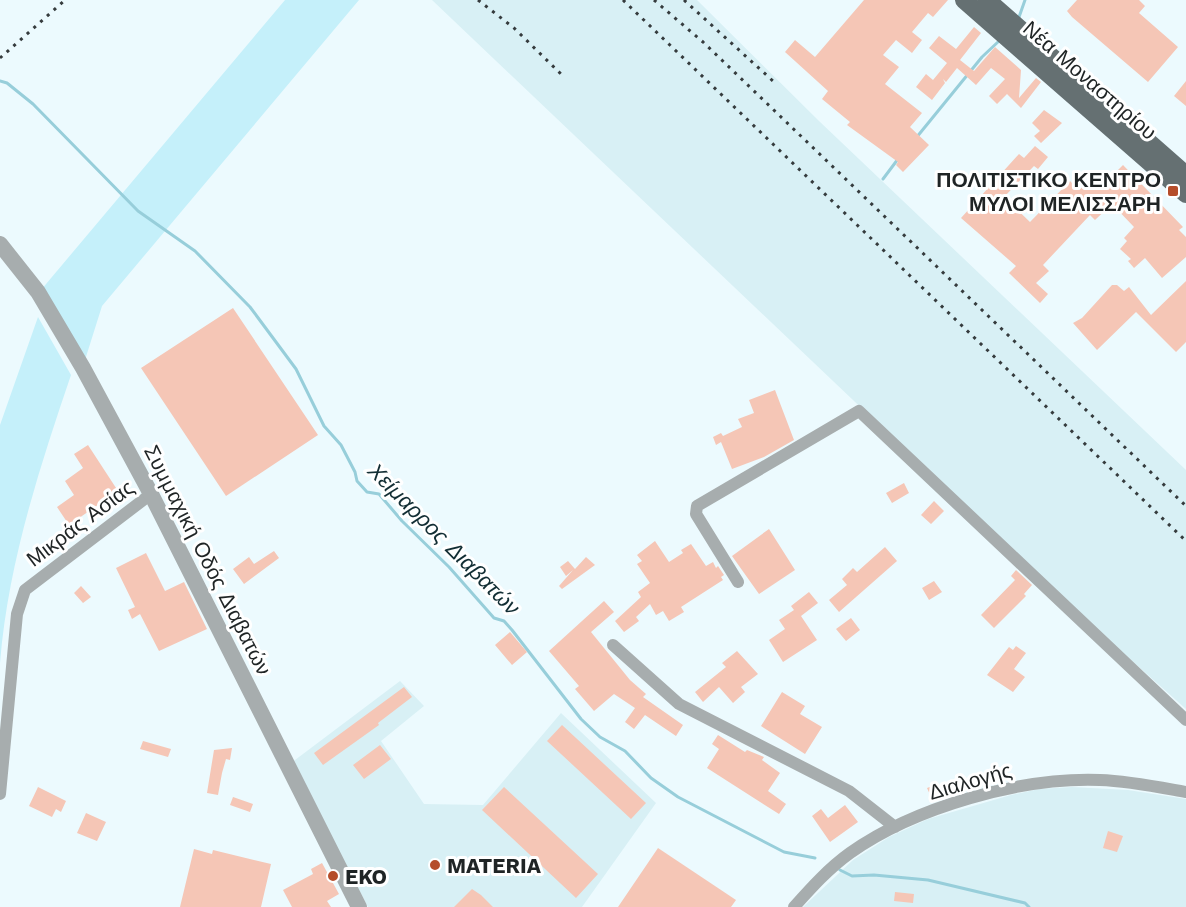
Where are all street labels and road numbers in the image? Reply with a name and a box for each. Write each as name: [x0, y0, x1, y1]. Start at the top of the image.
street label: Νέα Μοναστηρίου: [1018, 15, 1162, 145]
street label: Συμμαχική Οδός Διαβατών: [139, 441, 277, 679]
street label: Μικράς Ασίας: [21, 475, 139, 571]
street label: Διαλογής: [926, 757, 1014, 805]

